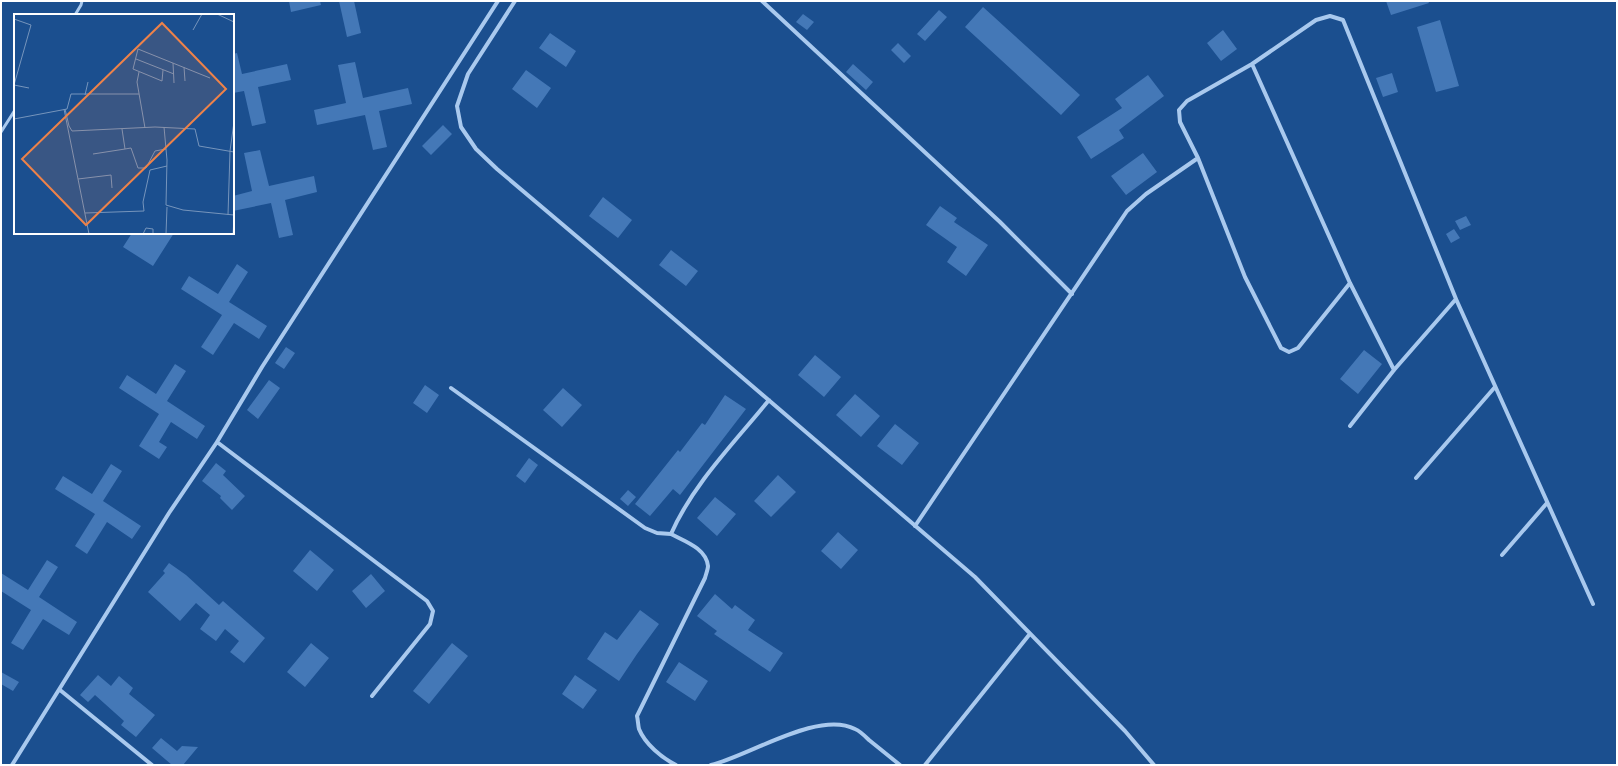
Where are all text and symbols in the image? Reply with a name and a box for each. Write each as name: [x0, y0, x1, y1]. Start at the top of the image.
inset map: [14, 14, 234, 234]

